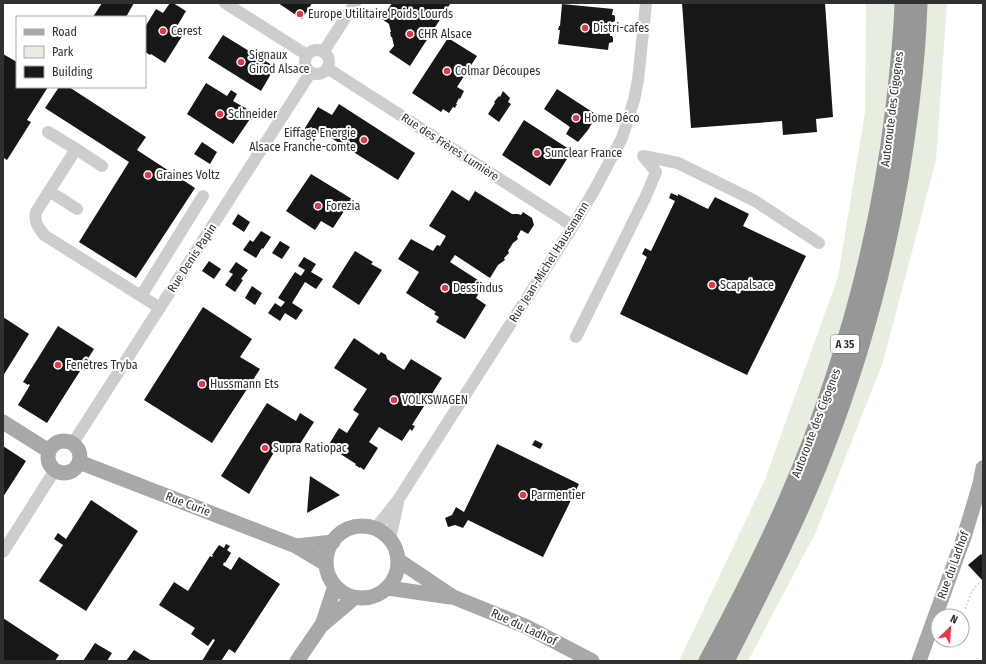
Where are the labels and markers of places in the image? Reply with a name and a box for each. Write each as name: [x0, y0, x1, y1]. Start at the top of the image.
place label: Europe Utilitaire Poids Lourds: [308, 7, 453, 21]
marker: Europe Utilitaire Poids Lourds: [295, 9, 305, 19]
place label: Distri-cafes: [593, 21, 649, 35]
marker: Distri-cafes: [580, 23, 590, 33]
place label: Cerest: [171, 24, 202, 38]
marker: Cerest: [158, 26, 168, 36]
place label: CHR Alsace: [418, 27, 472, 41]
marker: CHR Alsace: [405, 29, 415, 39]
place label: Signaux Girod Alsace: [249, 48, 310, 76]
marker: Signaux Girod Alsace: [236, 57, 246, 67]
place label: Colmar Découpes: [455, 64, 540, 78]
marker: Colmar Découpes: [442, 66, 452, 76]
place label: Schneider: [228, 107, 278, 121]
marker: Schneider: [215, 109, 225, 119]
place label: Home Déco: [584, 111, 640, 125]
marker: Home Déco: [571, 113, 581, 123]
place label: Eiffage Energie Alsace Franche-comte: [249, 126, 356, 154]
marker: Eiffage Energie Alsace Franche-comte: [359, 135, 369, 145]
place label: Sunclear France: [545, 146, 622, 160]
marker: Sunclear France: [532, 148, 542, 158]
place label: Graines Voltz: [156, 168, 220, 182]
marker: Graines Voltz: [143, 170, 153, 180]
place label: Forezia: [326, 199, 361, 213]
marker: Forezia: [313, 201, 323, 211]
place label: Scapalsace: [720, 278, 774, 292]
marker: Scapalsace: [707, 280, 717, 290]
place label: Dessindus: [453, 281, 503, 295]
marker: Dessindus: [440, 283, 450, 293]
place label: Fenêtres Tryba: [66, 358, 138, 372]
marker: Fenêtres Tryba: [53, 360, 63, 370]
place label: Hussmann Ets: [210, 377, 279, 391]
marker: Hussmann Ets: [197, 379, 207, 389]
place label: VOLKSWAGEN: [402, 393, 468, 407]
marker: VOLKSWAGEN: [389, 395, 399, 405]
place label: Supra Ratiopac: [273, 441, 347, 455]
marker: Supra Ratiopac: [260, 443, 270, 453]
place label: Parmentier: [531, 488, 586, 502]
marker: Parmentier: [518, 490, 528, 500]

